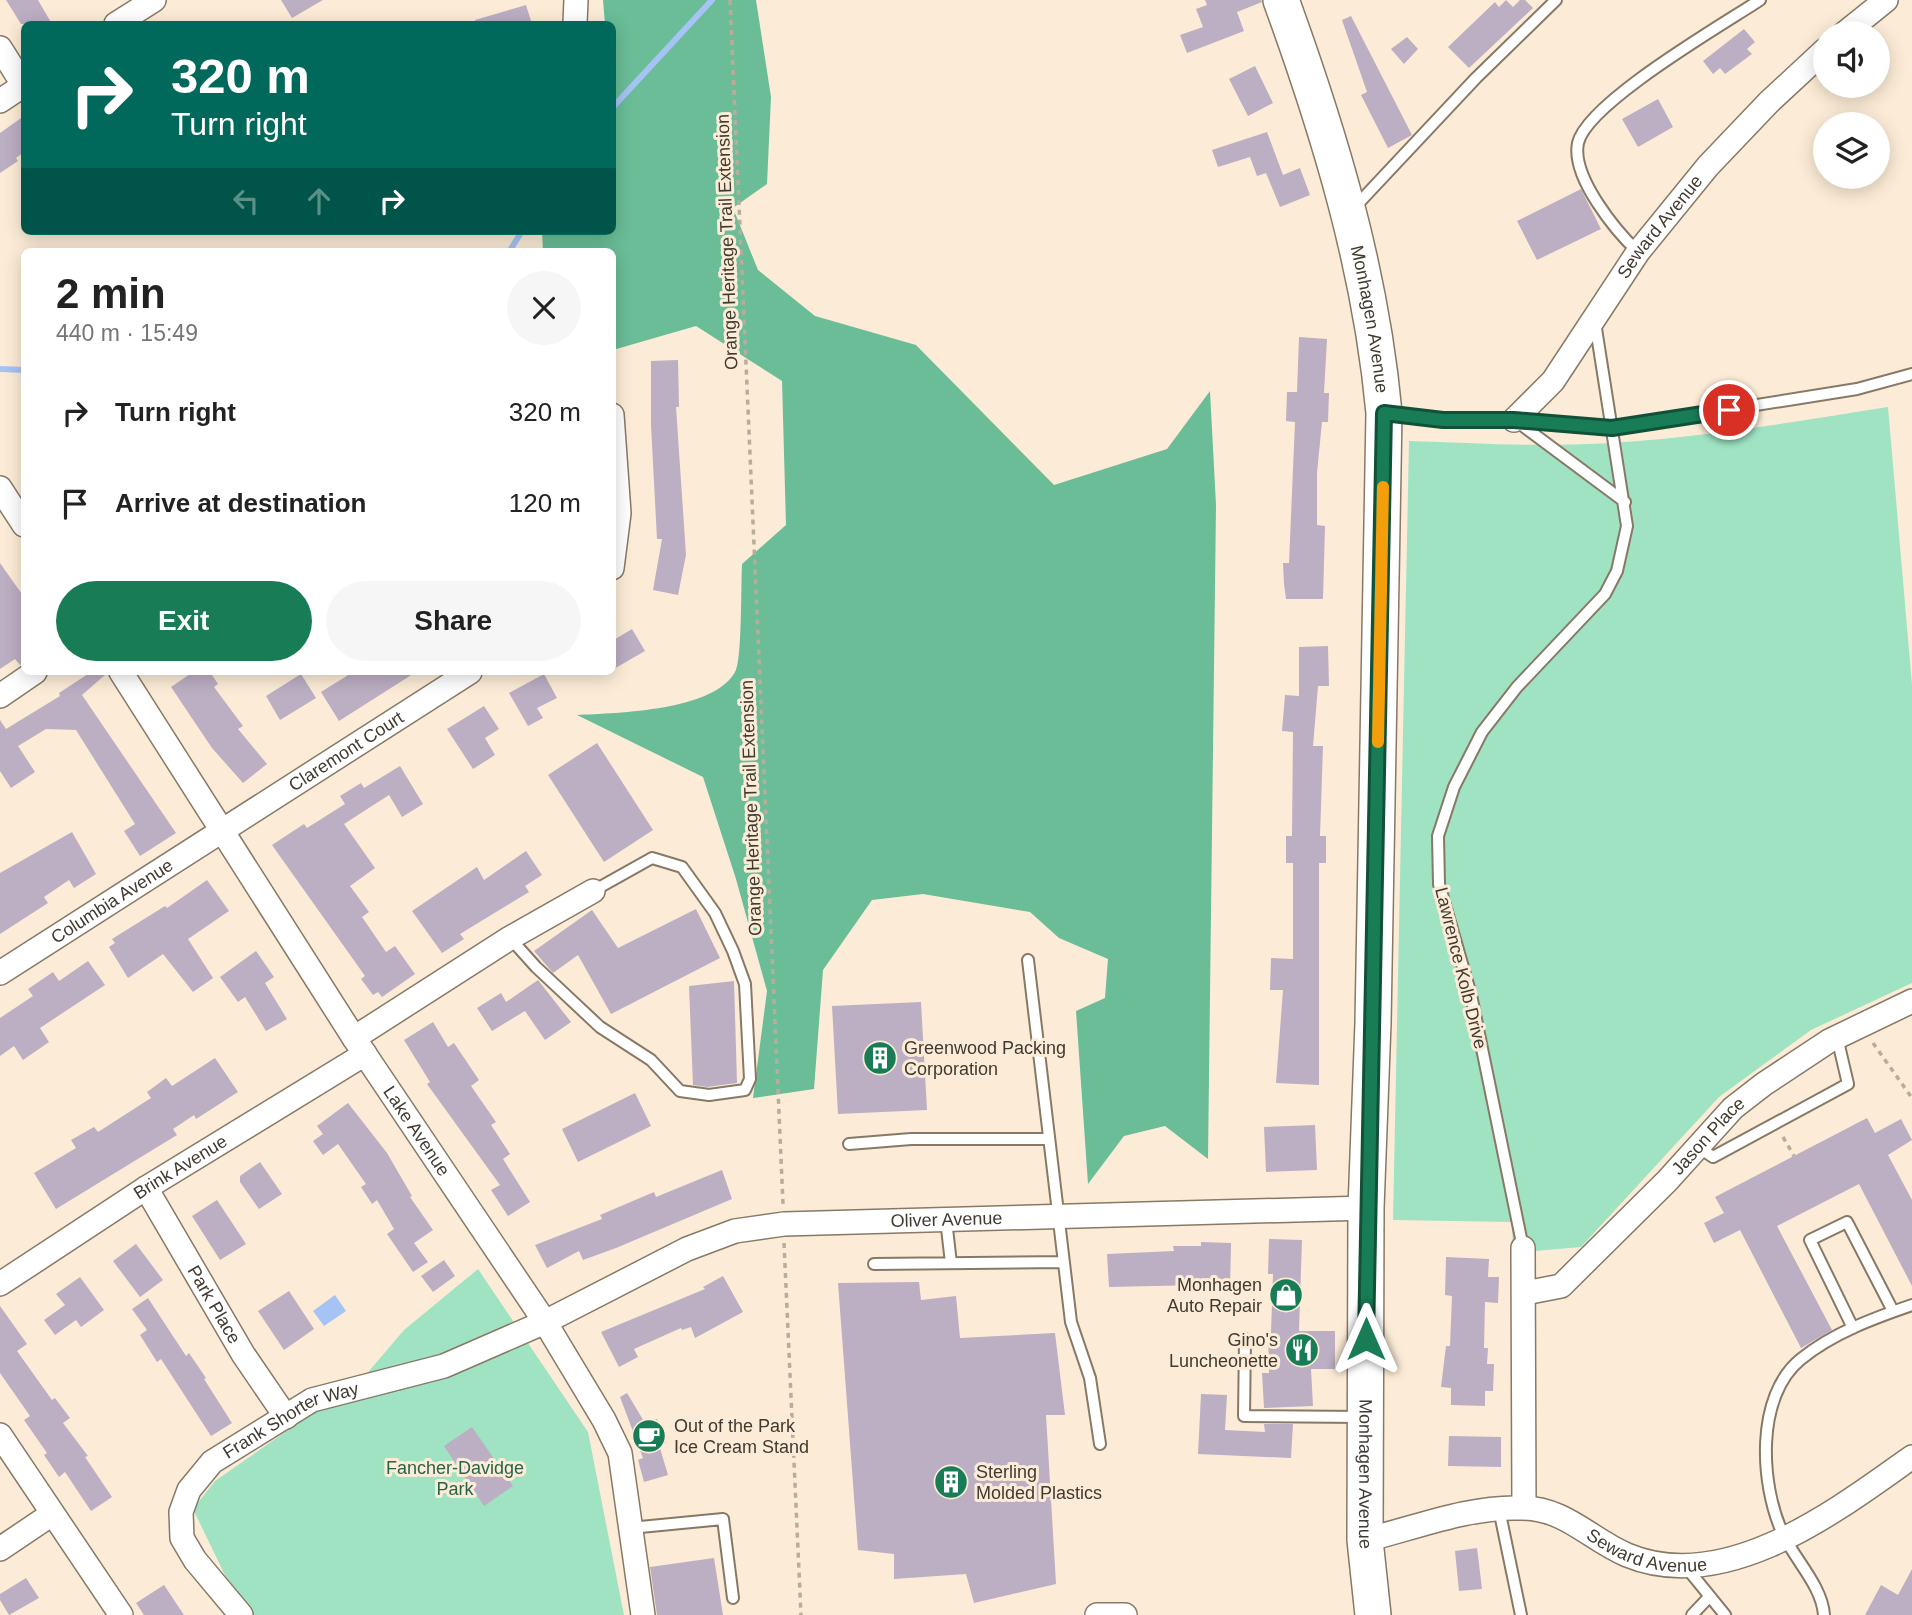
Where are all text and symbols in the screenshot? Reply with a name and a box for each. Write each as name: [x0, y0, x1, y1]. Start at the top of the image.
map controls: [1813, 21, 1890, 189]
button: sound: [1813, 21, 1890, 98]
icon: right: [56, 49, 147, 140]
text: 320 m: [171, 49, 310, 103]
text: Turn right: [171, 106, 307, 142]
button: layers: [1813, 112, 1890, 189]
street label: Orange Heritage Trail Extension: [713, 114, 741, 370]
street label: Seward Avenue: [1613, 171, 1707, 282]
icon: left: [227, 182, 265, 220]
icon: ahead: [300, 182, 338, 220]
icon: right: [373, 182, 411, 220]
street label: Monhagen Avenue: [1347, 243, 1392, 394]
text: 2 min: [56, 270, 166, 317]
button: close: [507, 271, 581, 345]
text: 440 m · 15:49: [56, 320, 198, 346]
pin: [1699, 380, 1759, 440]
icon: arrive: [1710, 391, 1748, 429]
icon: right: [56, 394, 94, 432]
text: Turn right: [115, 397, 236, 427]
text: 320 m: [509, 397, 581, 427]
icon: arrive: [56, 485, 94, 523]
text: Arrive at destination: [115, 488, 366, 518]
text: 120 m: [509, 488, 581, 518]
button: Exit: [56, 581, 312, 661]
button: Share: [326, 581, 581, 661]
street label: Orange Heritage Trail Extension: [737, 680, 765, 936]
street label: Claremont Court: [285, 707, 407, 795]
street label: Columbia Avenue: [47, 855, 177, 948]
street label: Lawrence Kolb Drive: [1431, 885, 1491, 1051]
place label: Greenwood Packing Corporation: [904, 1038, 1066, 1079]
building icon: Greenwood Packing Corporation: [861, 1039, 899, 1077]
street label: Lake Avenue: [379, 1082, 454, 1180]
street label: Jason Place: [1668, 1093, 1748, 1179]
street label: Brink Avenue: [130, 1131, 231, 1203]
street label: Oliver Avenue: [890, 1208, 1003, 1231]
street label: Park Place: [184, 1262, 245, 1347]
place label: Monhagen Auto Repair: [1167, 1275, 1262, 1316]
shop icon: Monhagen Auto Repair: [1267, 1276, 1305, 1314]
position arrow: [1329, 1302, 1403, 1376]
place label: Gino's Luncheonette: [1169, 1330, 1278, 1371]
restaurant icon: Gino's Luncheonette: [1283, 1331, 1321, 1369]
street label: Frank Shorter Way: [219, 1378, 361, 1463]
street label: Monhagen Avenue: [1355, 1399, 1376, 1550]
place label: Out of the Park Ice Cream Stand: [674, 1416, 809, 1457]
cafe icon: Out of the Park Ice Cream Stand: [630, 1417, 668, 1455]
park label: Fancher-Davidge Park: [386, 1458, 524, 1499]
place label: Sterling Molded Plastics: [976, 1462, 1102, 1503]
building icon: Sterling Molded Plastics: [932, 1463, 970, 1501]
street label: Seward Avenue: [1583, 1525, 1708, 1576]

